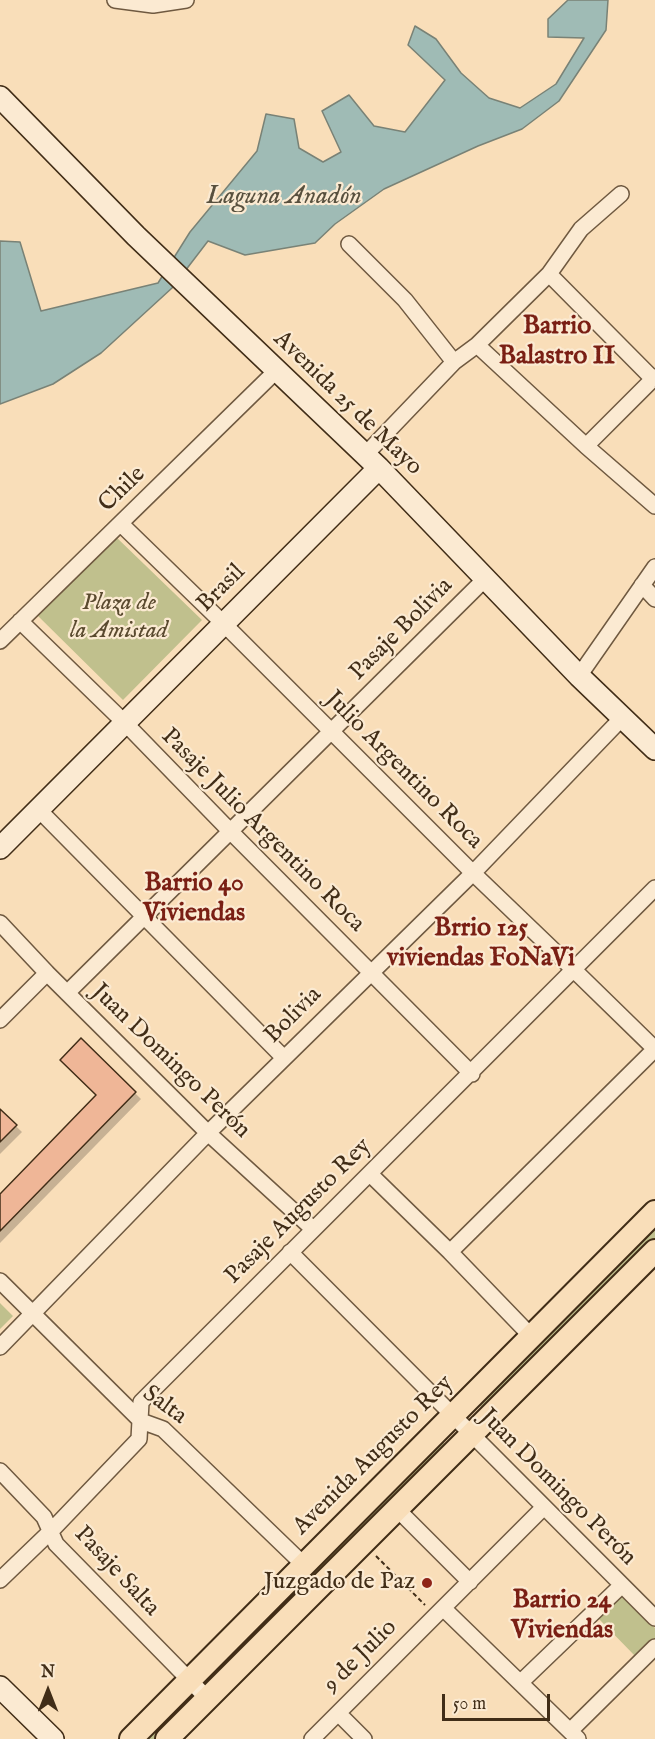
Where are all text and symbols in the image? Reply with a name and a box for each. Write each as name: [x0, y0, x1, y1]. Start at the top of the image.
water label: Laguna Anadón: [206, 182, 362, 214]
district label: Barrio Balastro II: [499, 312, 615, 374]
street label: Avenida 25 de Mayo: [267, 326, 427, 482]
street label: Chile: [94, 461, 152, 519]
street label: Brasil: [192, 559, 252, 619]
street label: Pasaje Bolivia: [344, 572, 460, 688]
park label: Plaza de la Amistad: [70, 590, 168, 646]
street label: Julio Argentino Roca: [318, 686, 488, 856]
street label: Pasaje Julio Argentino Roca: [154, 723, 370, 939]
district label: Barrio 40 Viviendas: [143, 869, 245, 930]
district label: Brrio 125 viviendas FoNaVi: [387, 914, 575, 976]
street label: Juan Domingo Perón: [84, 979, 256, 1145]
street label: Bolivia: [259, 981, 329, 1051]
street label: Pasaje Augusto Rey: [220, 1133, 378, 1291]
street label: Avenida Augusto Rey: [288, 1370, 460, 1542]
street label: Salta: [136, 1380, 192, 1432]
street label: Juan Domingo Perón: [473, 1404, 641, 1572]
street label: Pasaje Salta: [67, 1521, 165, 1623]
place label: Juzgado de Paz: [264, 1569, 415, 1597]
marker: Juzgado de Paz: [420, 1576, 434, 1590]
district label: Barrio 24 Viviendas: [511, 1586, 613, 1648]
street label: 9 de Julio: [318, 1614, 404, 1700]
north arrow: [18, 1661, 78, 1721]
text: N: [41, 1663, 55, 1683]
scale bar: [445, 1682, 553, 1720]
text: 50 m: [453, 1693, 486, 1716]

